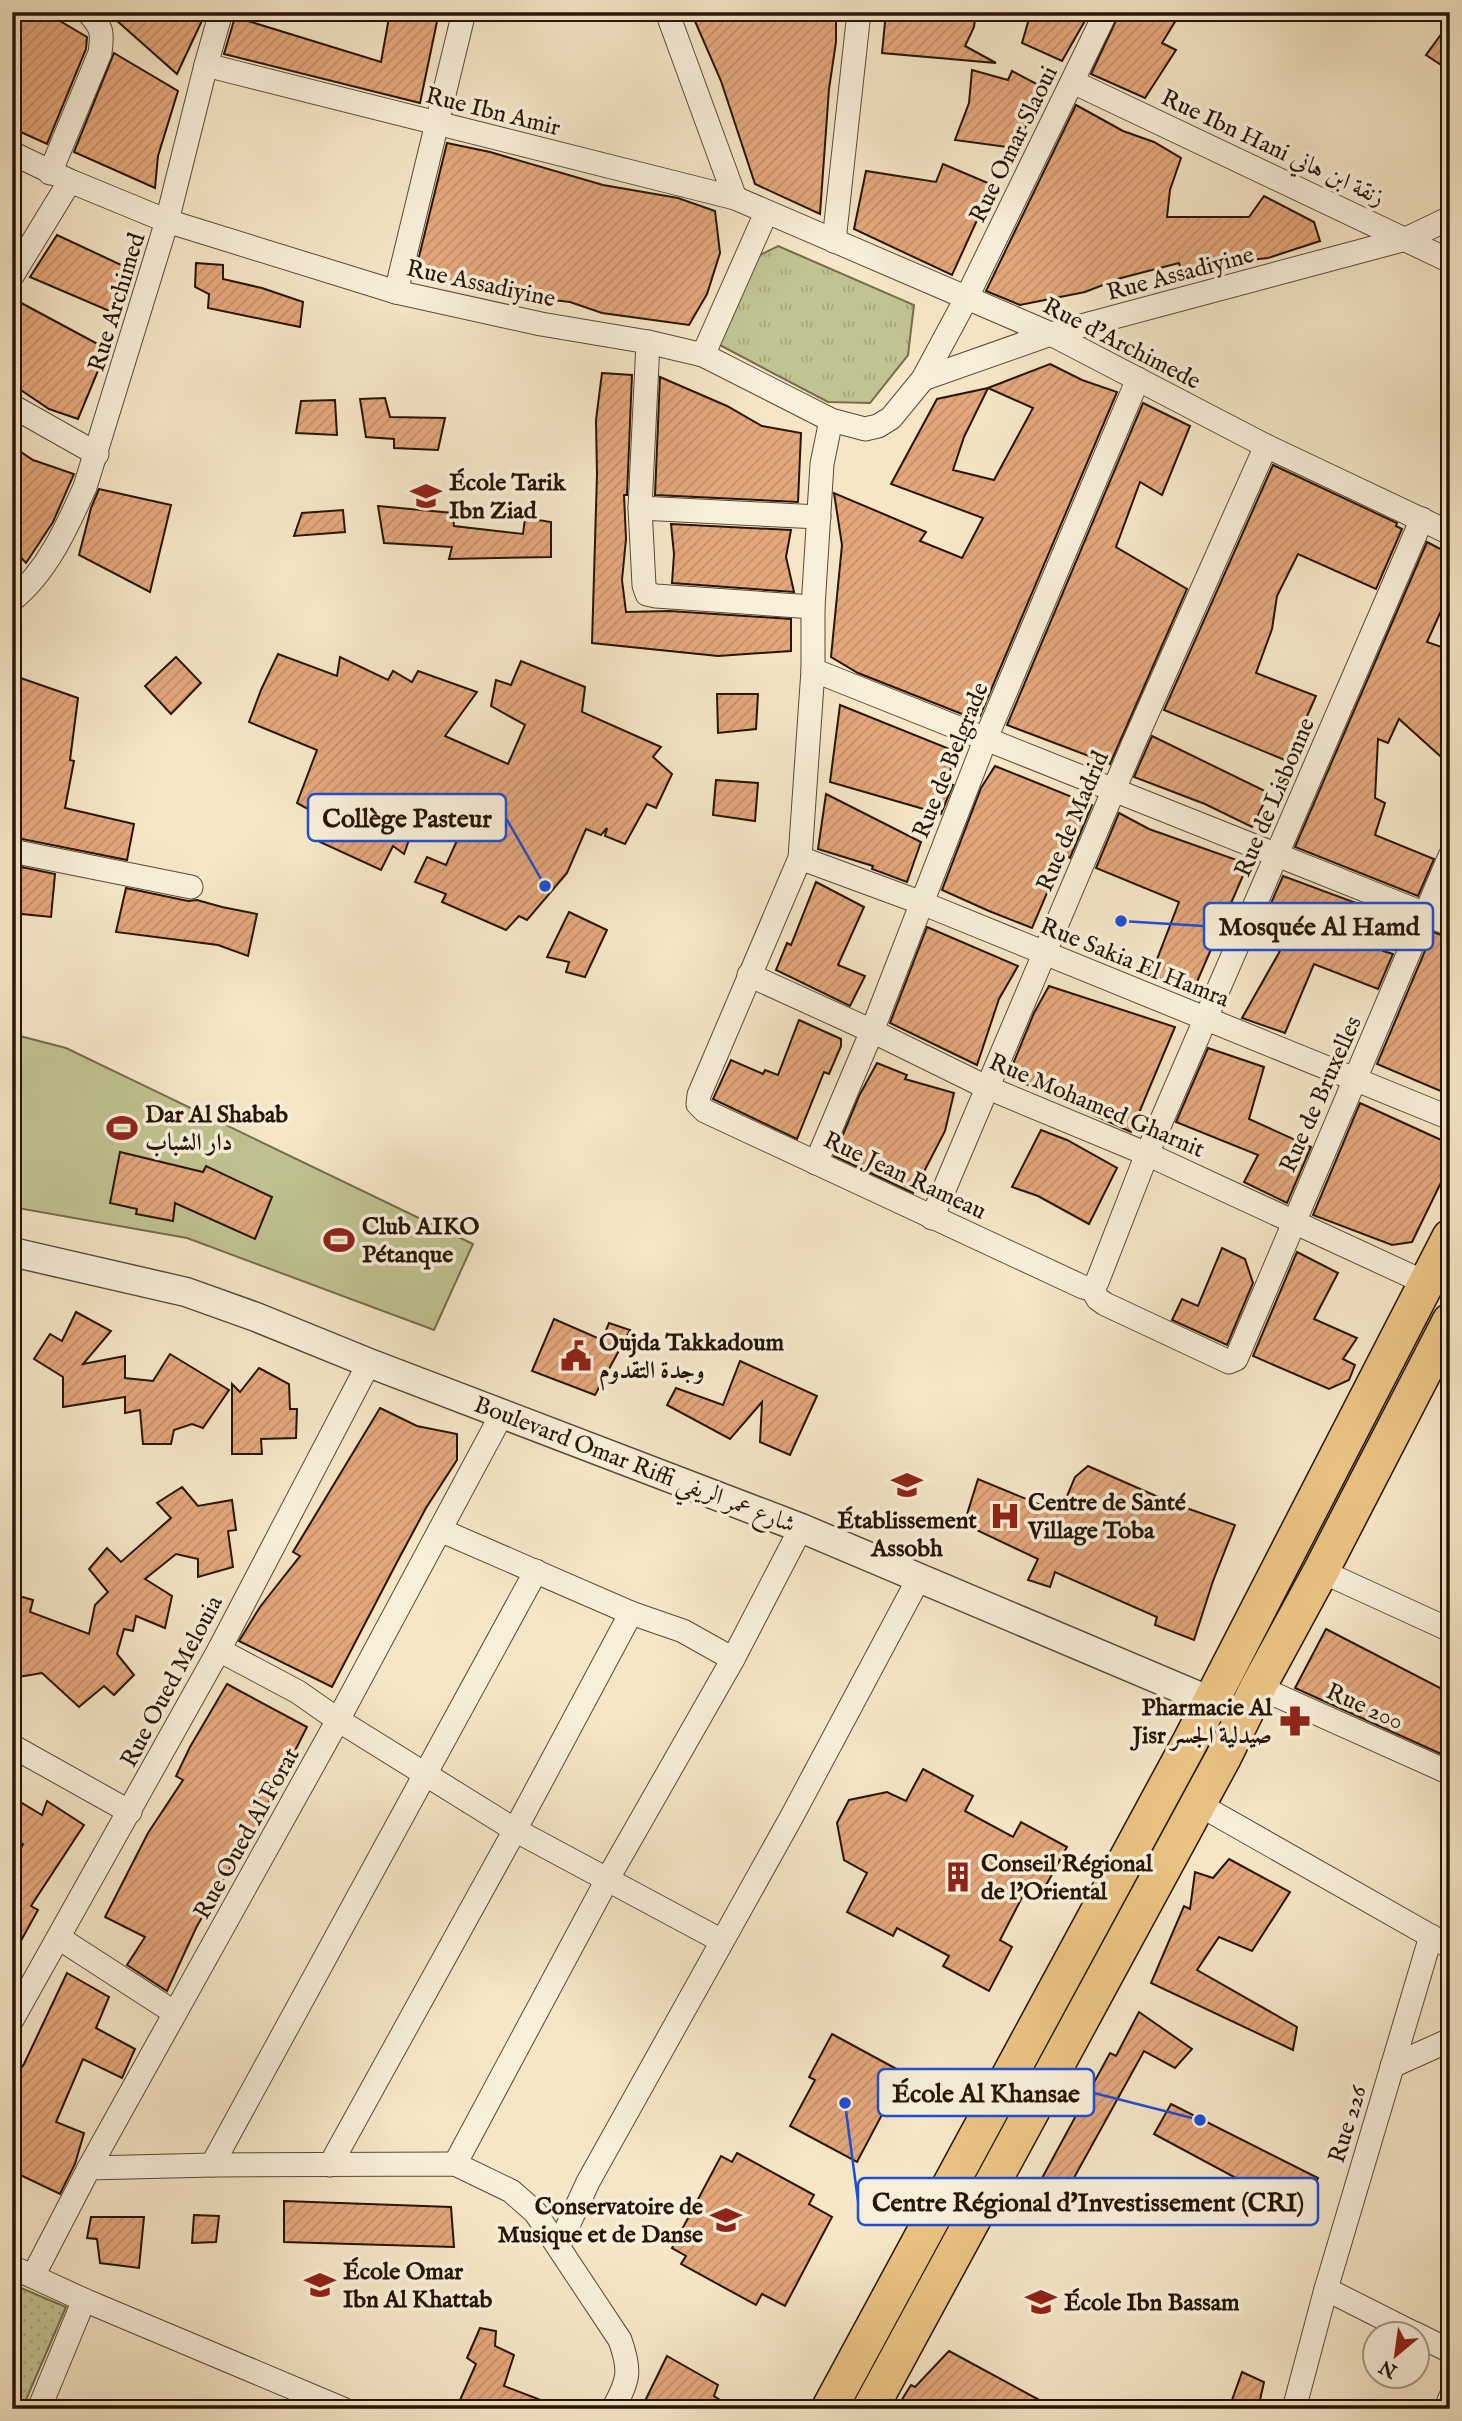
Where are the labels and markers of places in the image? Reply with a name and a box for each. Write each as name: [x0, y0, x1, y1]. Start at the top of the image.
place label: École Tarik Ibn Ziad: [449, 468, 567, 527]
school or university icon: École Tarik Ibn Ziad: [409, 479, 443, 513]
callout: Collège Pasteur: [308, 794, 506, 841]
callout: Mosquée Al Hamd: [1204, 903, 1433, 950]
place label: Dar Al Shabab دار الشباب: [145, 1100, 288, 1159]
sports icon: Dar Al Shabab دار الشباب: [105, 1111, 139, 1145]
place label: Club AIKO Pétanque: [362, 1212, 480, 1271]
sports icon: Club AIKO Pétanque: [322, 1223, 356, 1257]
place label: Oujda Takkadoum وجدة التقدوم: [599, 1328, 785, 1391]
public building icon: Oujda Takkadoum وجدة التقدوم: [559, 1339, 593, 1373]
school or university icon: Établissement Assobh: [890, 1468, 924, 1502]
place label: Centre de Santé Village Toba: [1027, 1488, 1186, 1547]
hospital icon: Centre de Santé Village Toba: [988, 1499, 1022, 1533]
place label: Établissement Assobh: [837, 1506, 977, 1565]
place label: Pharmacie Al Jisr صيدلية الجسر: [1129, 1693, 1272, 1752]
pharmacy icon: Pharmacie Al Jisr صيدلية الجسر: [1278, 1704, 1312, 1738]
place label: Conseil Régional de l'Oriental: [981, 1849, 1153, 1908]
building icon: Conseil Régional de l'Oriental: [941, 1860, 975, 1894]
callout: École Al Khansae: [878, 2069, 1094, 2116]
callout: Centre Régional d'Investissement (CRI): [858, 2178, 1318, 2225]
place label: Conservatoire de Musique et de Danse: [498, 2192, 703, 2251]
school or university icon: Conservatoire de Musique et de Danse: [709, 2203, 743, 2237]
place label: École Omar Ibn Al Khattab: [343, 2257, 492, 2316]
school or university icon: École Omar Ibn Al Khattab: [303, 2268, 337, 2302]
school or university icon: École Ibn Bassam: [1024, 2285, 1058, 2319]
place label: École Ibn Bassam: [1064, 2288, 1240, 2319]

